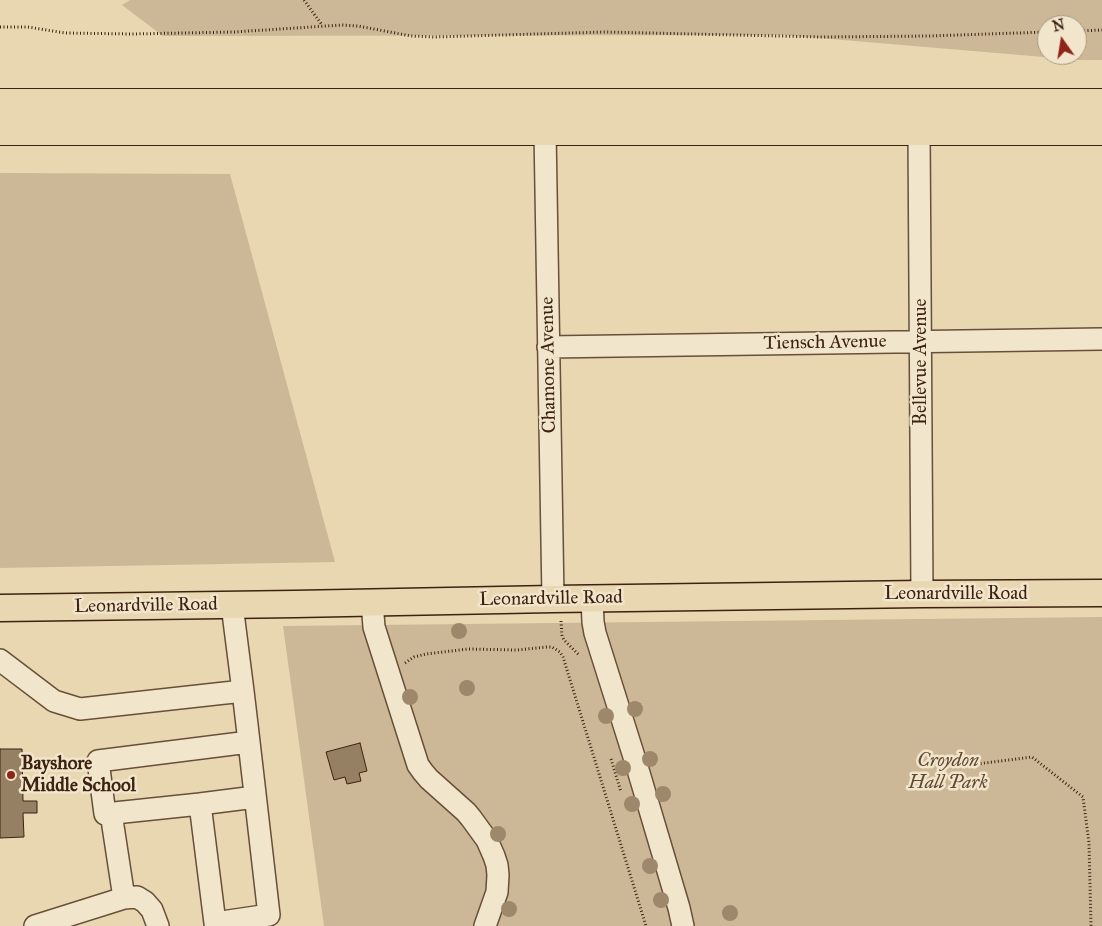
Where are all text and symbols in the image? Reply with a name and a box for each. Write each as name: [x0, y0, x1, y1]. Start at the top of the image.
north arrow: [1037, 15, 1087, 65]
text: N: [1051, 16, 1066, 35]
street label: Chamone Avenue: [536, 297, 562, 433]
street label: Bellevue Avenue: [910, 299, 932, 425]
street label: Tiensch Avenue: [763, 331, 887, 355]
street label: Leonardville Road: [884, 583, 1028, 605]
street label: Leonardville Road: [479, 586, 623, 612]
street label: Leonardville Road: [74, 593, 218, 619]
park label: Croydon Hall Park: [908, 750, 988, 794]
place label: Bayshore Middle School: [21, 753, 136, 797]
marker: Bayshore Middle School: [5, 769, 17, 781]

